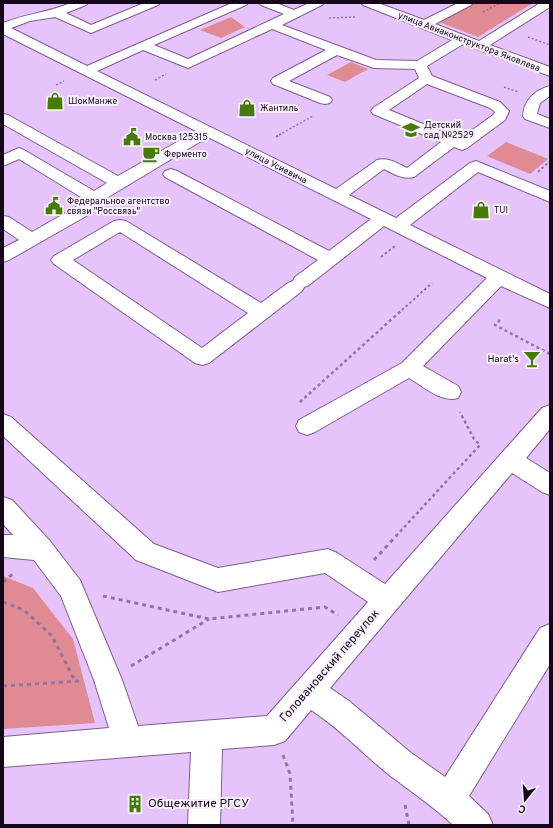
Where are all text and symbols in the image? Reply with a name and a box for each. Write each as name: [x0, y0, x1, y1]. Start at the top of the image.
street label: улица Авиаконструктора Яковлева: [396, 10, 542, 74]
shop icon: ШокМанже: [45, 91, 65, 111]
place label: ШокМанже: [68, 96, 117, 107]
shop icon: Жантиль: [237, 98, 257, 118]
place label: Жантиль: [260, 103, 299, 114]
school or university icon: Детский сад №2529: [401, 120, 421, 140]
place label: Детский сад №2529: [424, 120, 474, 141]
public building icon: Москва 125315: [122, 127, 142, 147]
place label: Москва 125315: [145, 132, 208, 143]
cafe icon: Ферменто: [141, 144, 161, 164]
street label: улица Усиевича: [243, 146, 309, 186]
place label: Ферменто: [164, 149, 207, 160]
public building icon: Федеральное агентство связи "Россвязь": [44, 196, 64, 216]
place label: Федеральное агентство связи "Россвязь": [67, 196, 169, 217]
shop icon: TUI: [471, 200, 491, 220]
place label: TUI: [494, 205, 508, 216]
bar icon: Harat's: [522, 349, 542, 369]
place label: Harat's: [487, 353, 519, 366]
street label: Головановский переулок: [277, 606, 384, 726]
north arrow: [505, 780, 545, 820]
building icon: Общежитие РГСУ: [125, 794, 145, 814]
place label: Общежитие РГСУ: [148, 796, 249, 812]
text: С: [517, 801, 528, 816]

